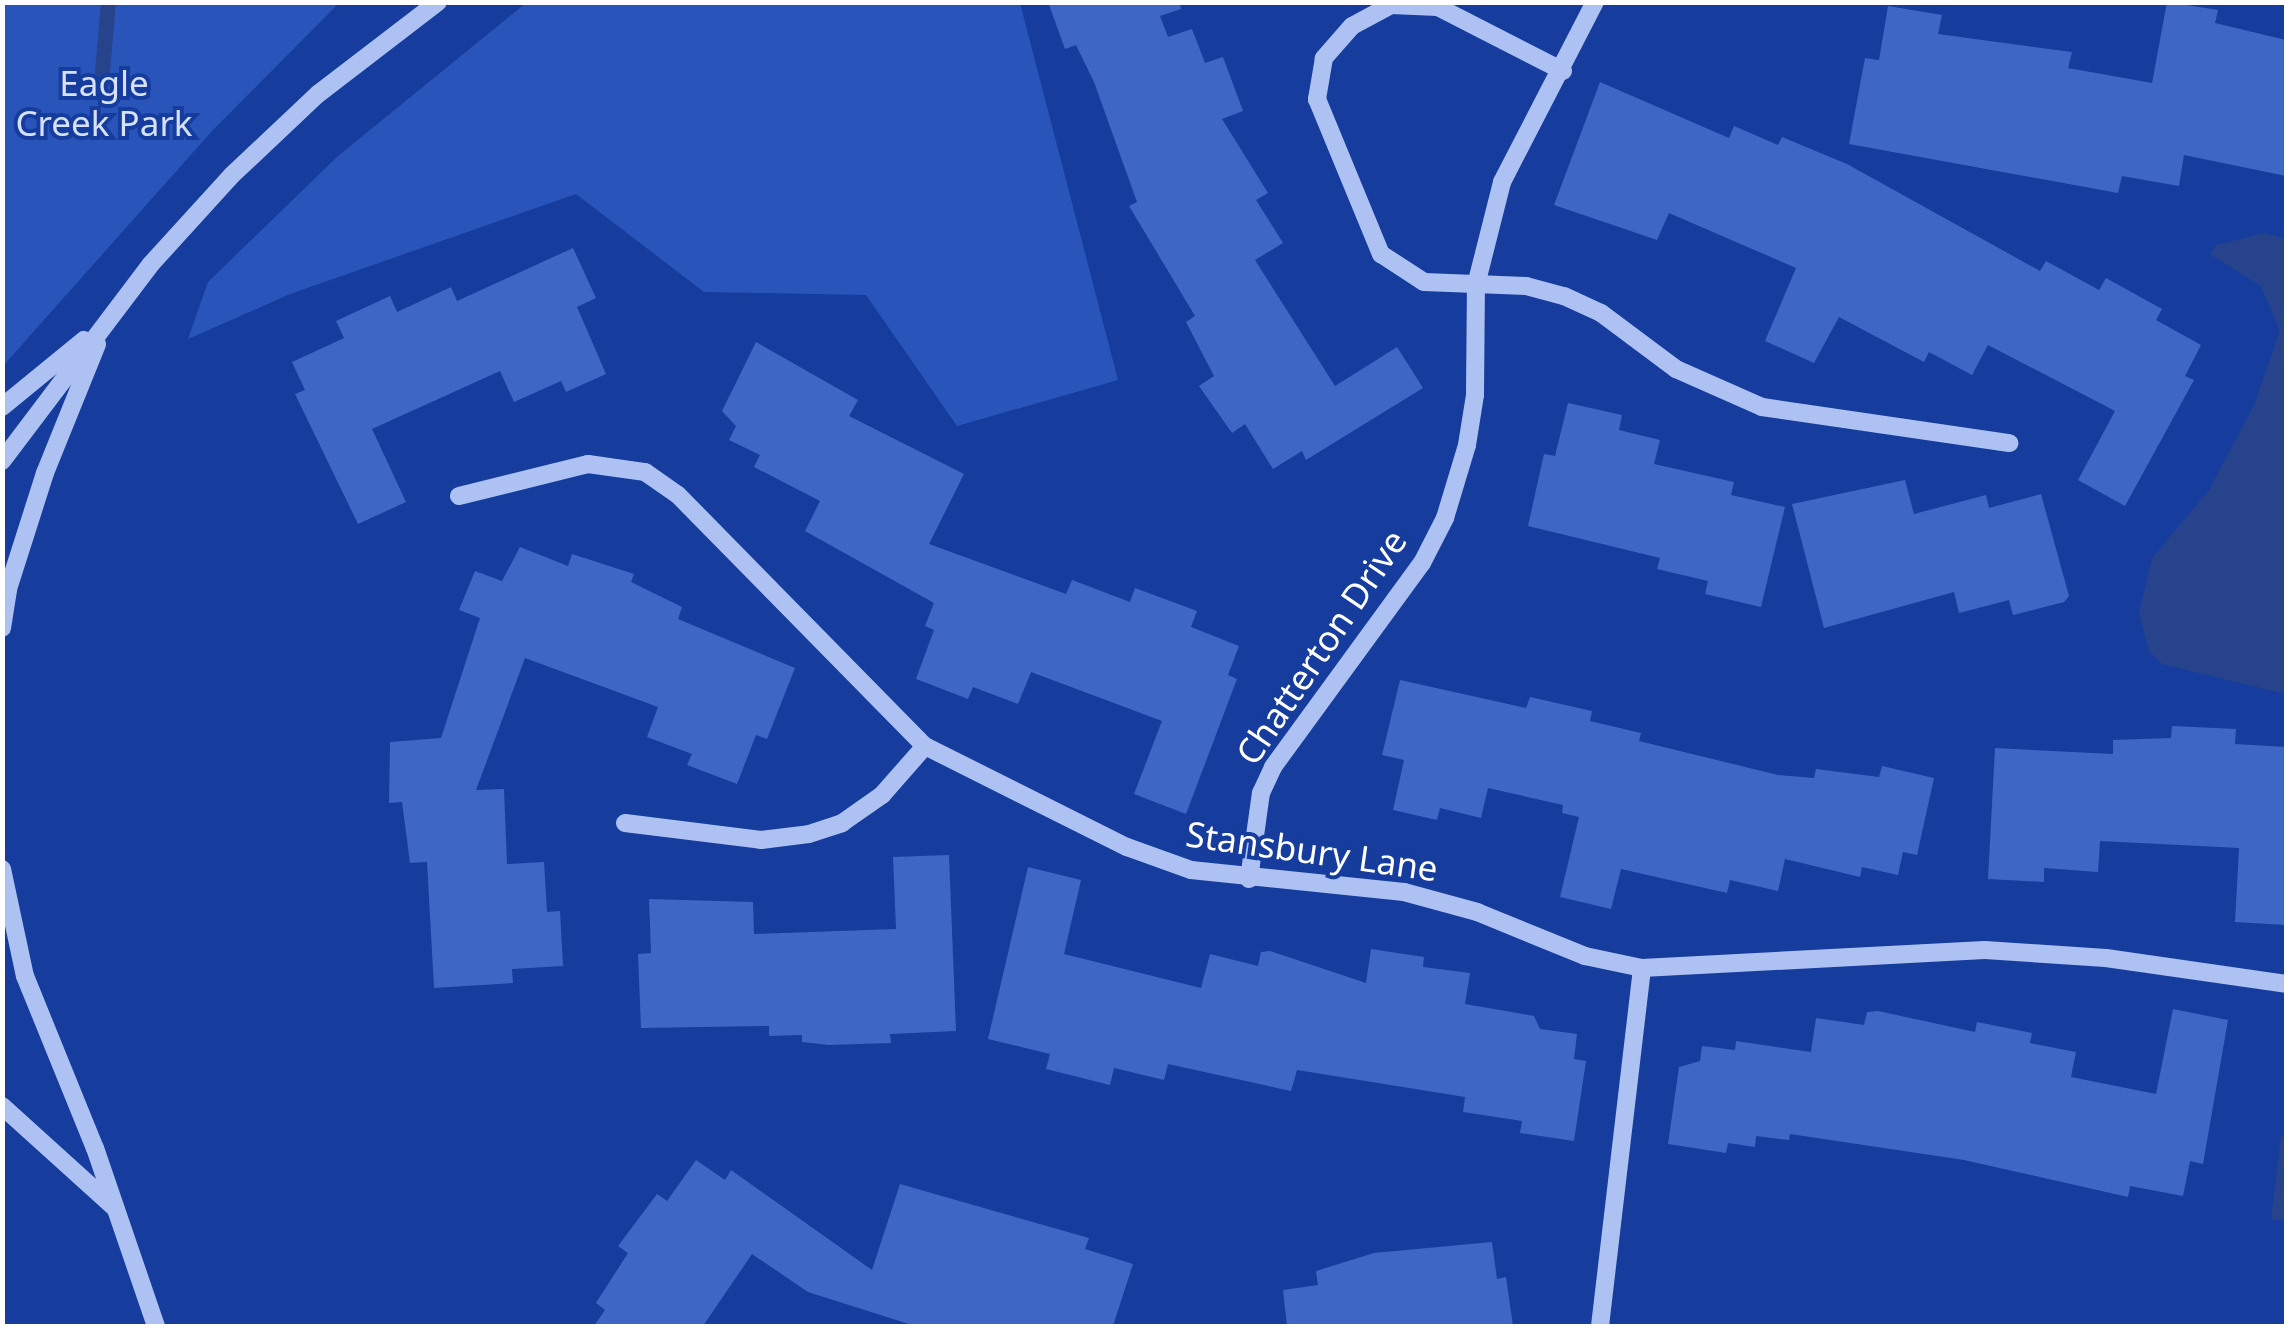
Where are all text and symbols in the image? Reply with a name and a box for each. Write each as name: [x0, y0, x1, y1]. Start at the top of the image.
park label: Eagle Creek Park: [15, 62, 193, 144]
street label: Chatterton Drive: [1227, 522, 1415, 772]
street label: Stansbury Lane: [1183, 813, 1441, 889]

